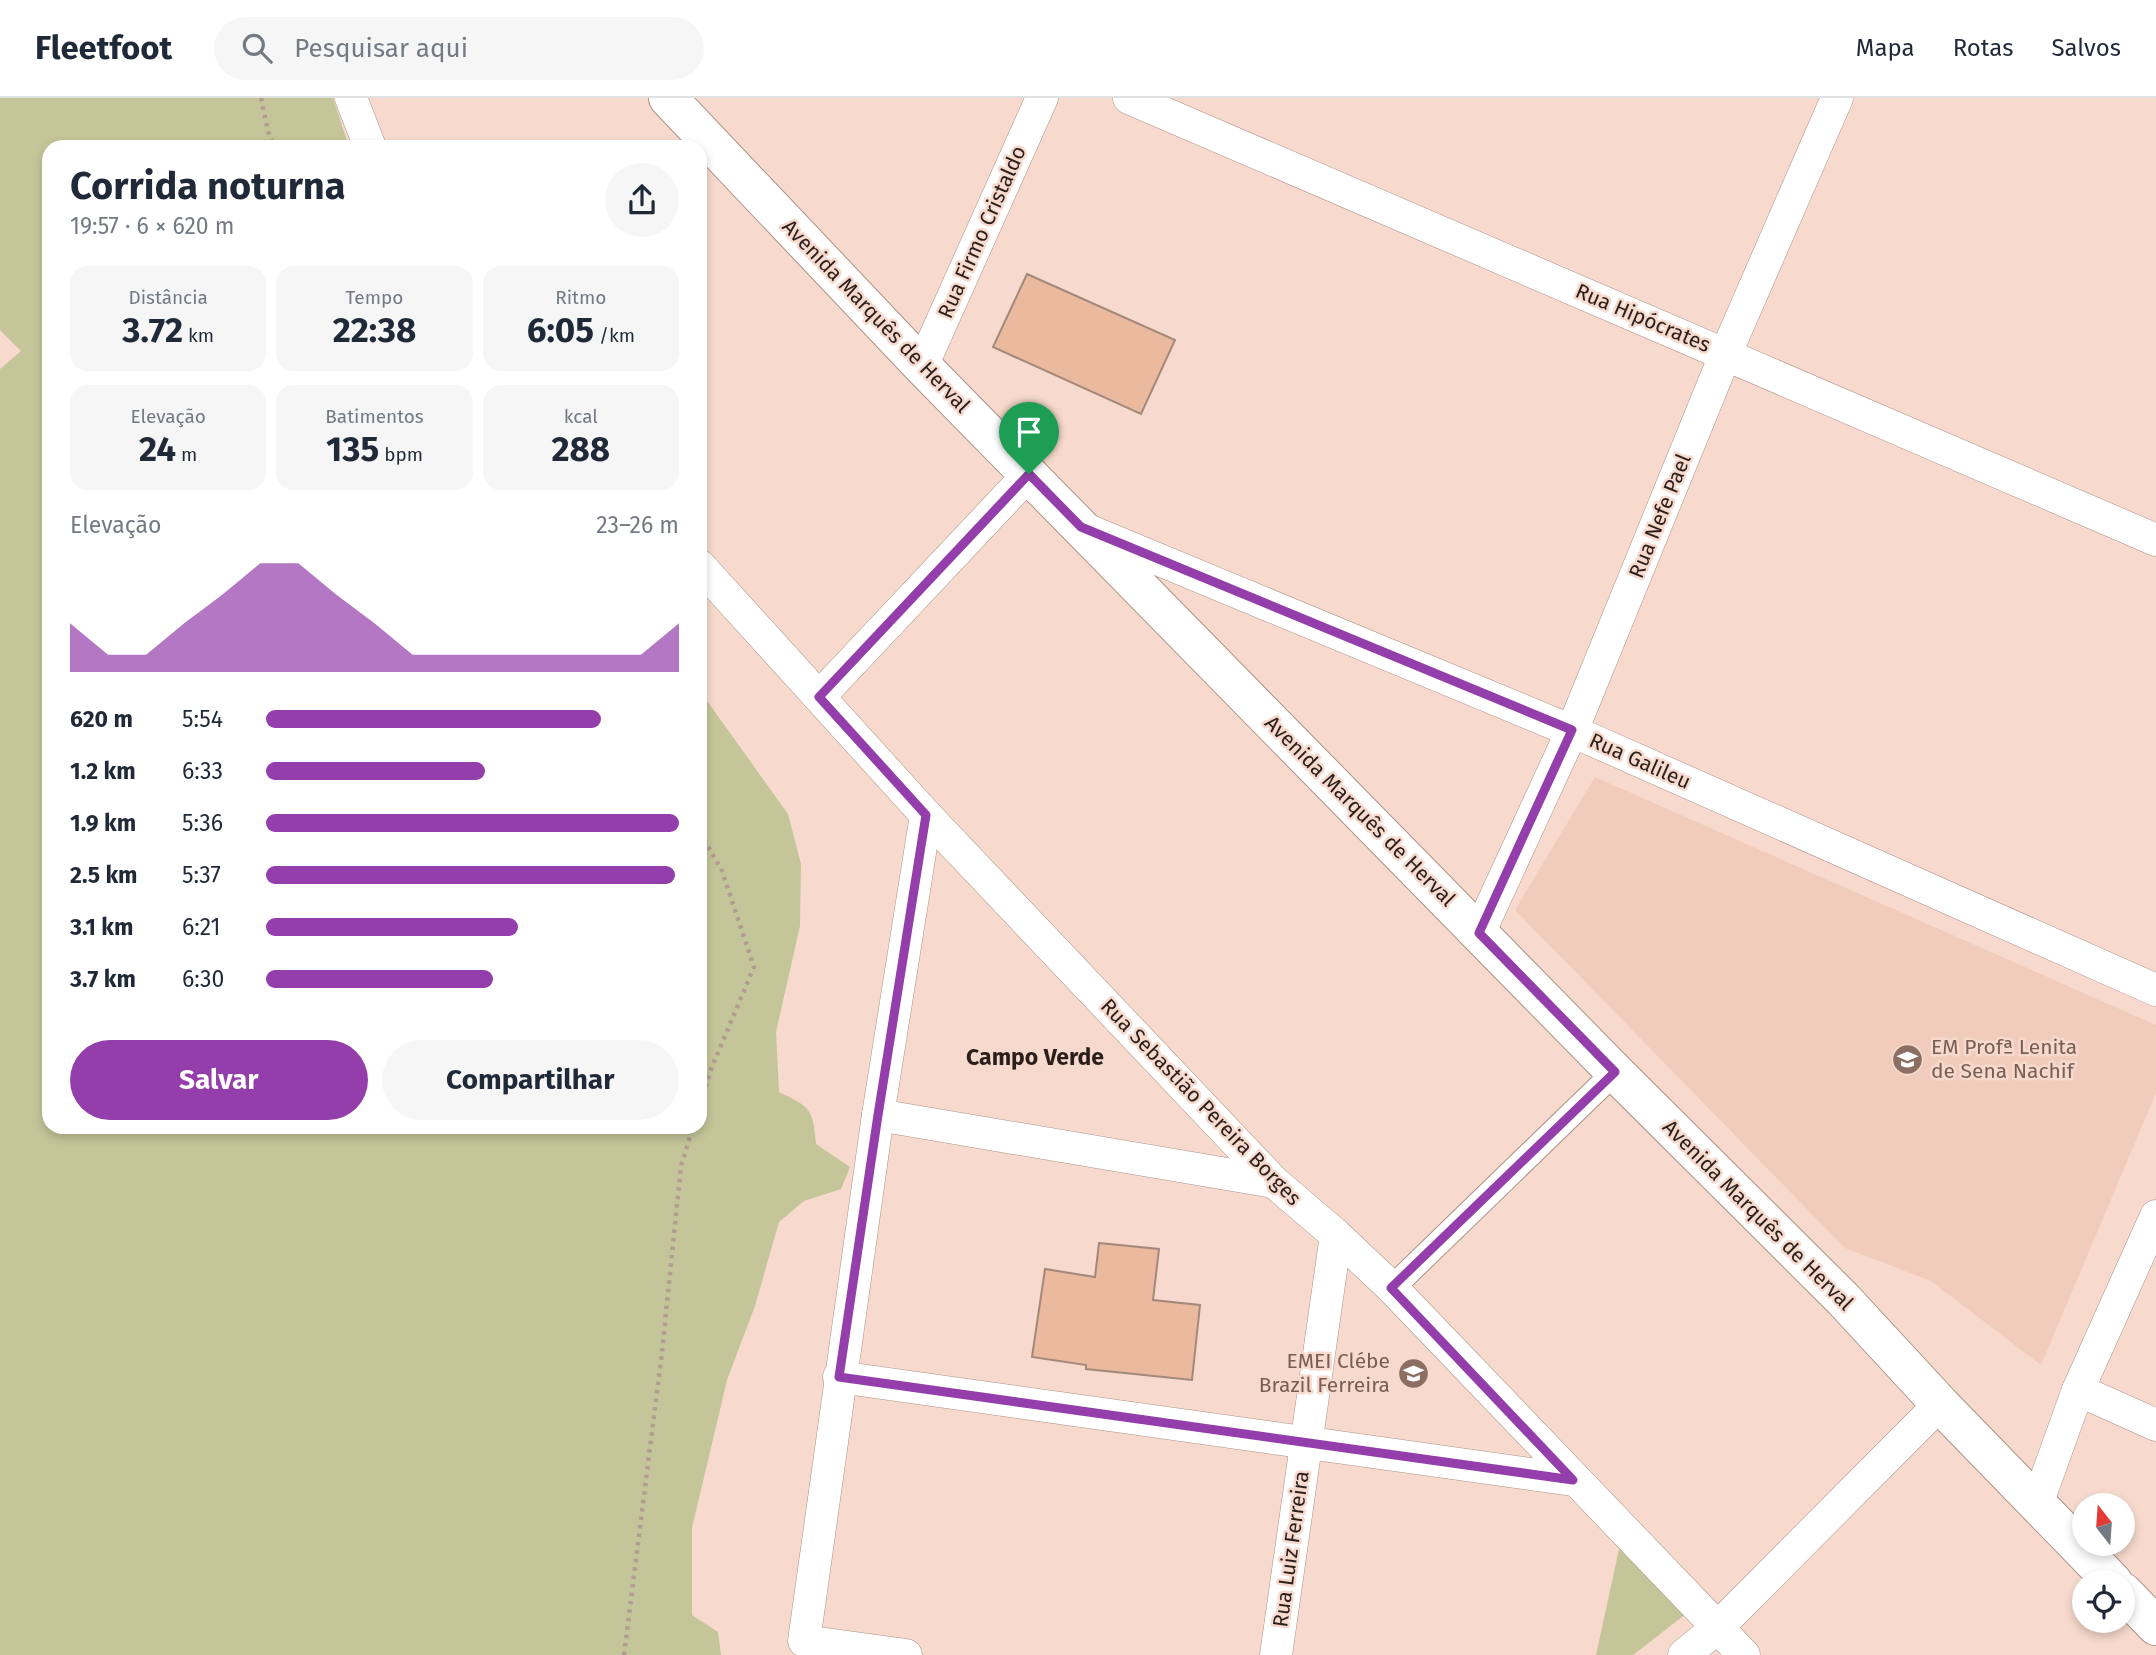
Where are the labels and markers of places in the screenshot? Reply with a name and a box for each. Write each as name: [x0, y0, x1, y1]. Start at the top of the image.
pin: [999, 402, 1059, 474]
place label: EM Profª Lenita de Sena Nachif: [1931, 1034, 2077, 1084]
school or university icon: EM Profª Lenita de Sena Nachif: [1891, 1042, 1925, 1076]
place label: EMEI Clébe Brazil Ferreira: [1259, 1348, 1390, 1398]
school or university icon: EMEI Clébe Brazil Ferreira: [1396, 1356, 1430, 1390]

